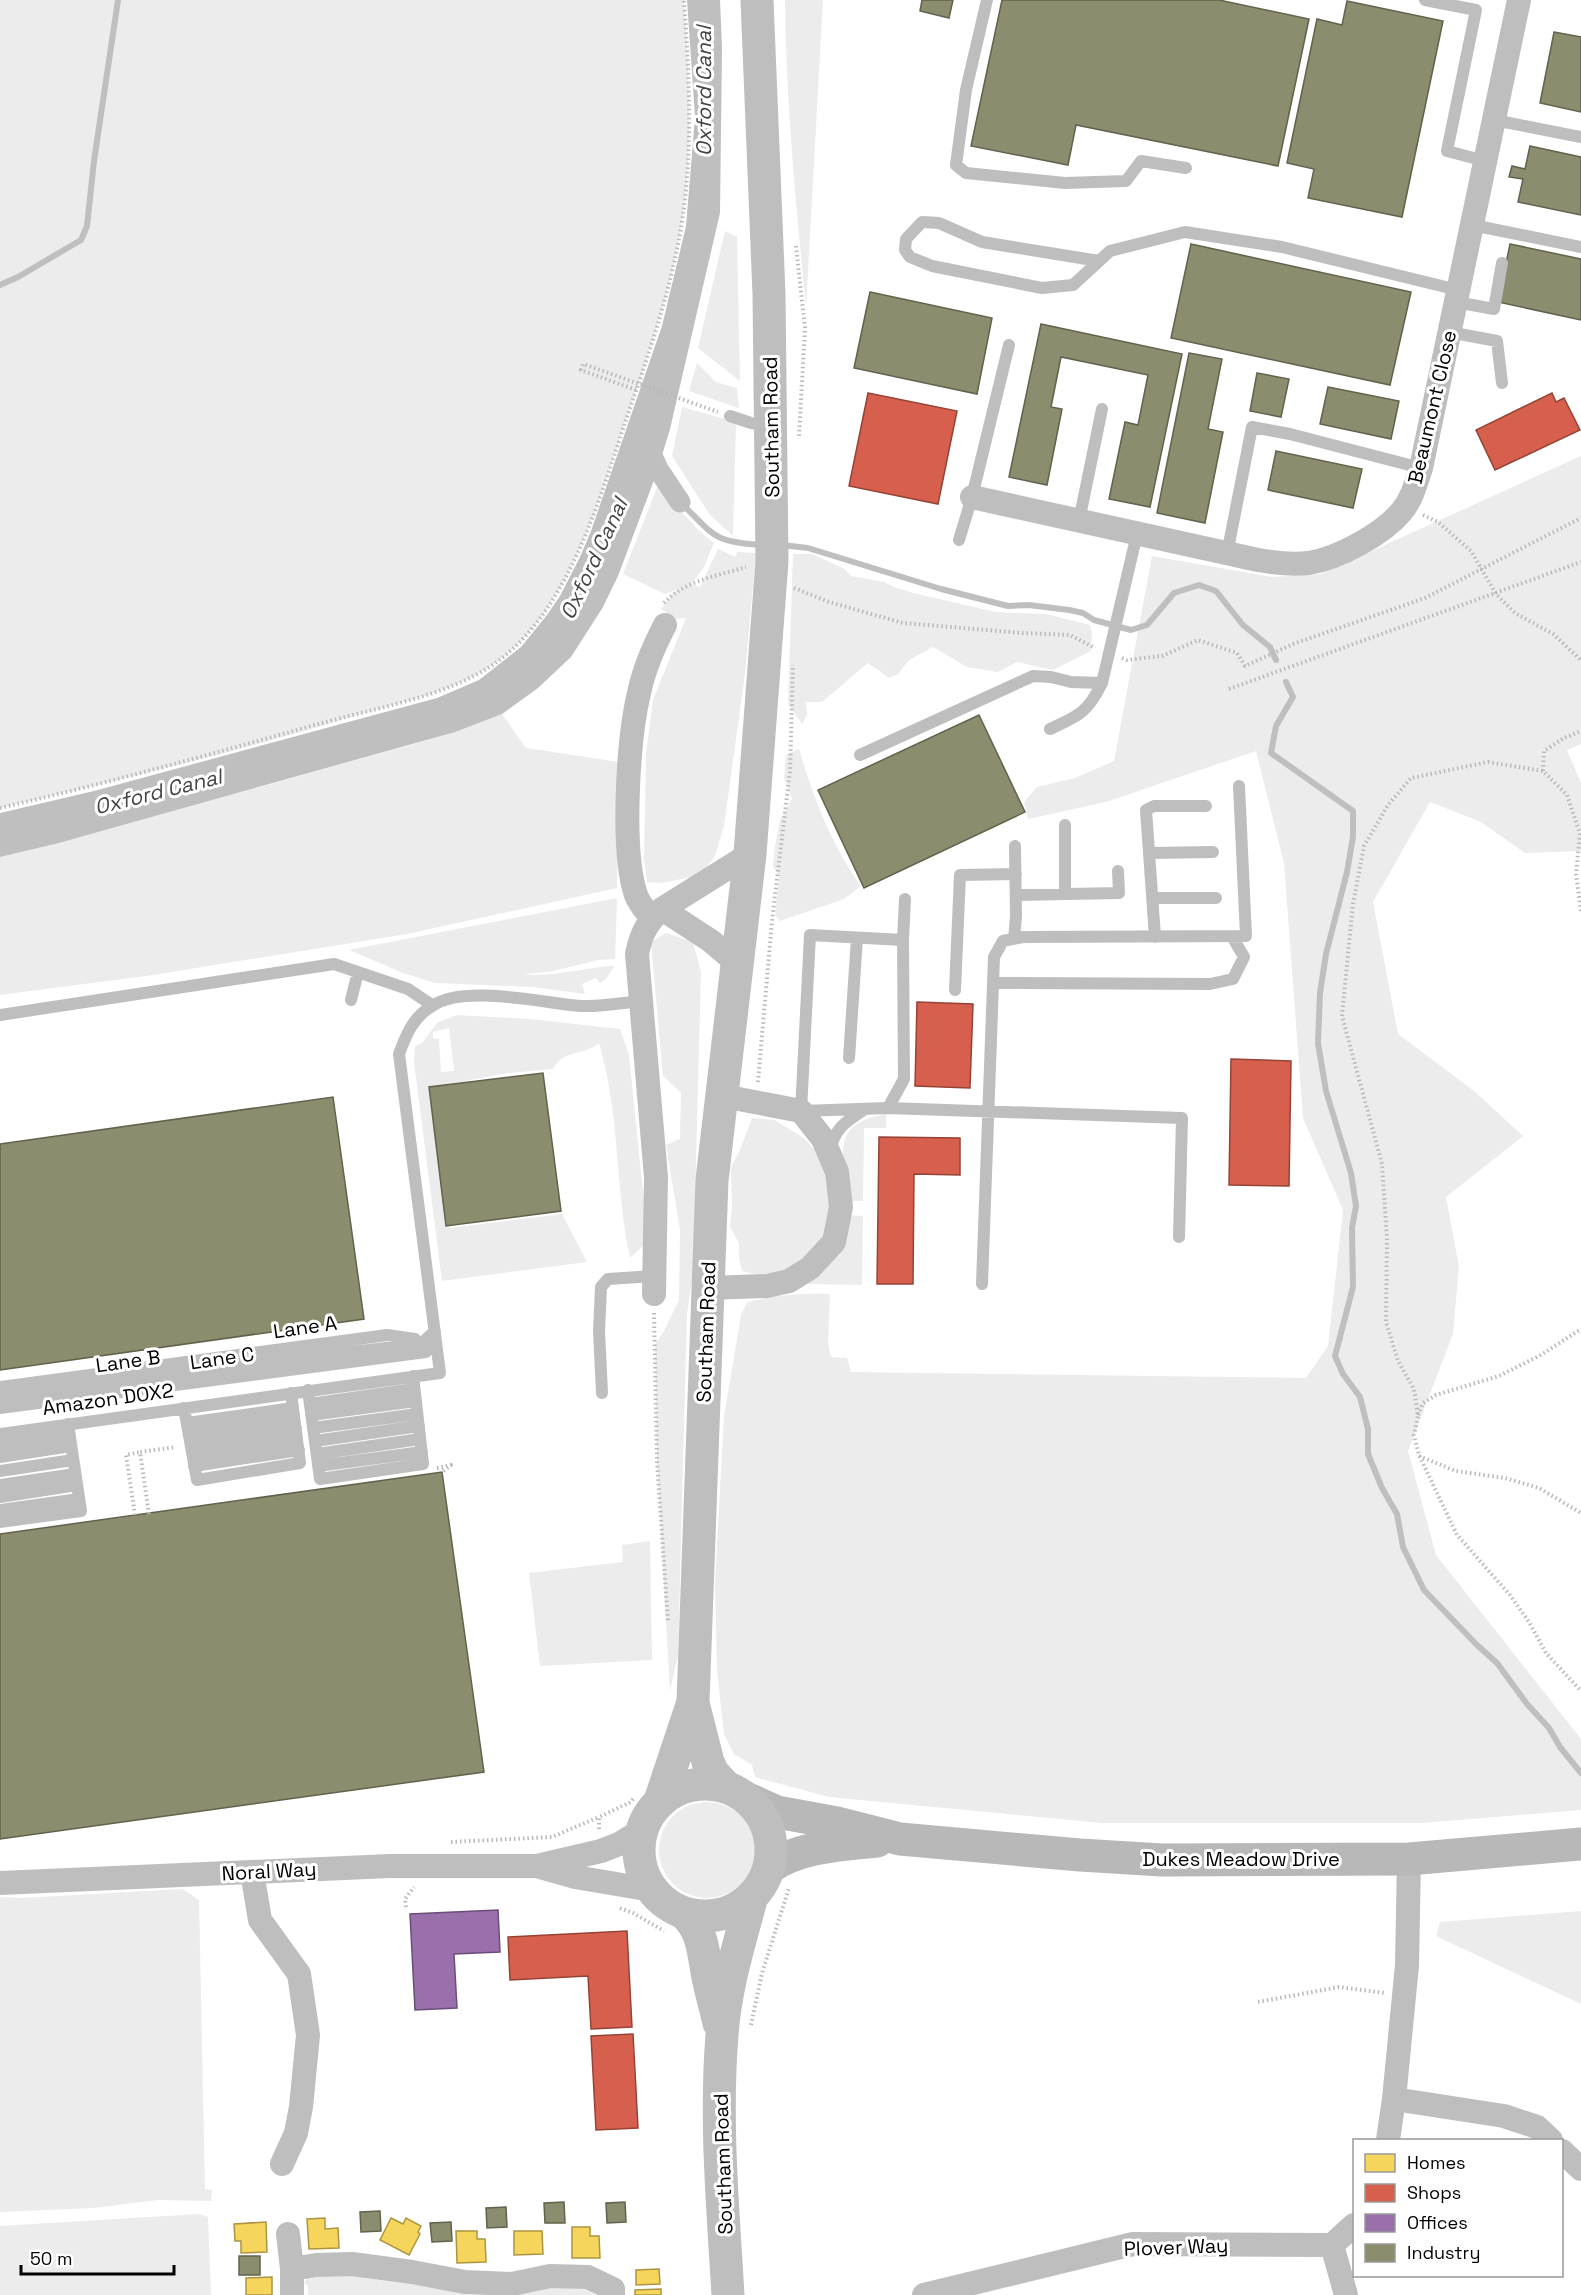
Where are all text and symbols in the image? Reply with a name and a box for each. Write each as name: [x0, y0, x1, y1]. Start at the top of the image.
water label: Oxford Canal: [690, 23, 717, 156]
street label: Beaumont Close: [1402, 328, 1462, 486]
street label: Southam Road: [757, 356, 785, 498]
water label: Oxford Canal: [554, 491, 635, 624]
water label: Oxford Canal: [91, 762, 227, 820]
street label: Southam Road: [691, 1261, 721, 1403]
street label: Lane A: [272, 1310, 339, 1344]
street label: Lane C: [188, 1341, 256, 1375]
street label: Lane B: [94, 1344, 162, 1378]
street label: Amazon DOX2: [41, 1377, 175, 1421]
street label: Dukes Meadow Drive: [1142, 1846, 1340, 1872]
street label: Noral Way: [221, 1856, 317, 1886]
street label: Southam Road: [708, 2093, 738, 2235]
legend: [1353, 2139, 1563, 2277]
text: Homes: [1407, 2151, 1466, 2174]
text: Shops: [1407, 2181, 1461, 2204]
text: Offices: [1407, 2211, 1468, 2234]
street label: Plover Way: [1123, 2232, 1229, 2262]
scale bar: [21, 2238, 174, 2276]
text: Industry: [1407, 2241, 1480, 2264]
text: 50 m: [30, 2247, 72, 2270]

